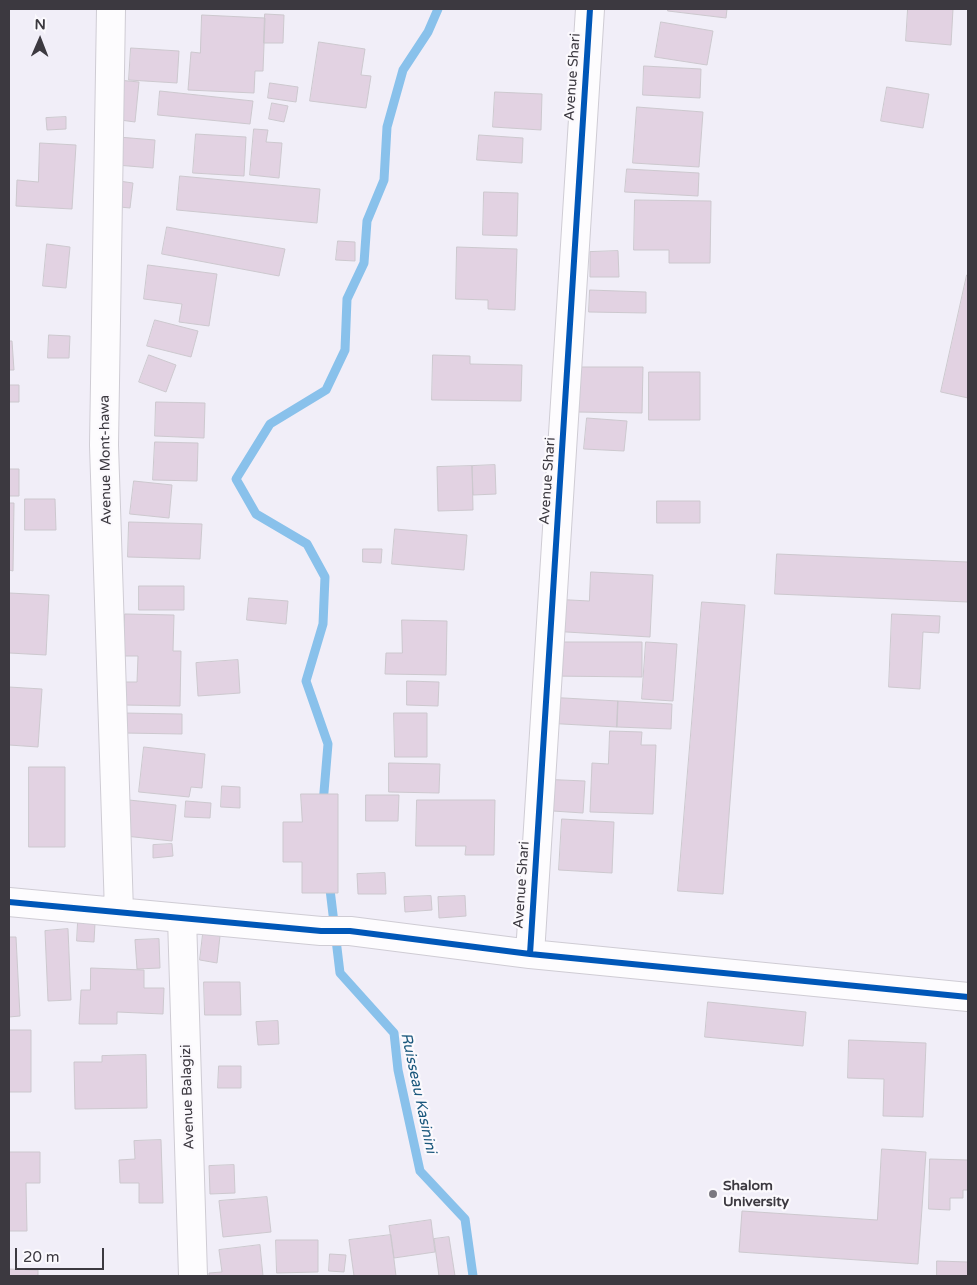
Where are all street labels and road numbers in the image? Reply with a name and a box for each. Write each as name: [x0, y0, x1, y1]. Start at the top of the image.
street label: Avenue Shari: [562, 33, 584, 121]
street label: Avenue Mont-hawa: [96, 395, 116, 525]
street label: Avenue Shari: [537, 437, 559, 525]
street label: Avenue Shari: [511, 841, 533, 929]
street label: Avenue Balagizi: [178, 1044, 198, 1150]

